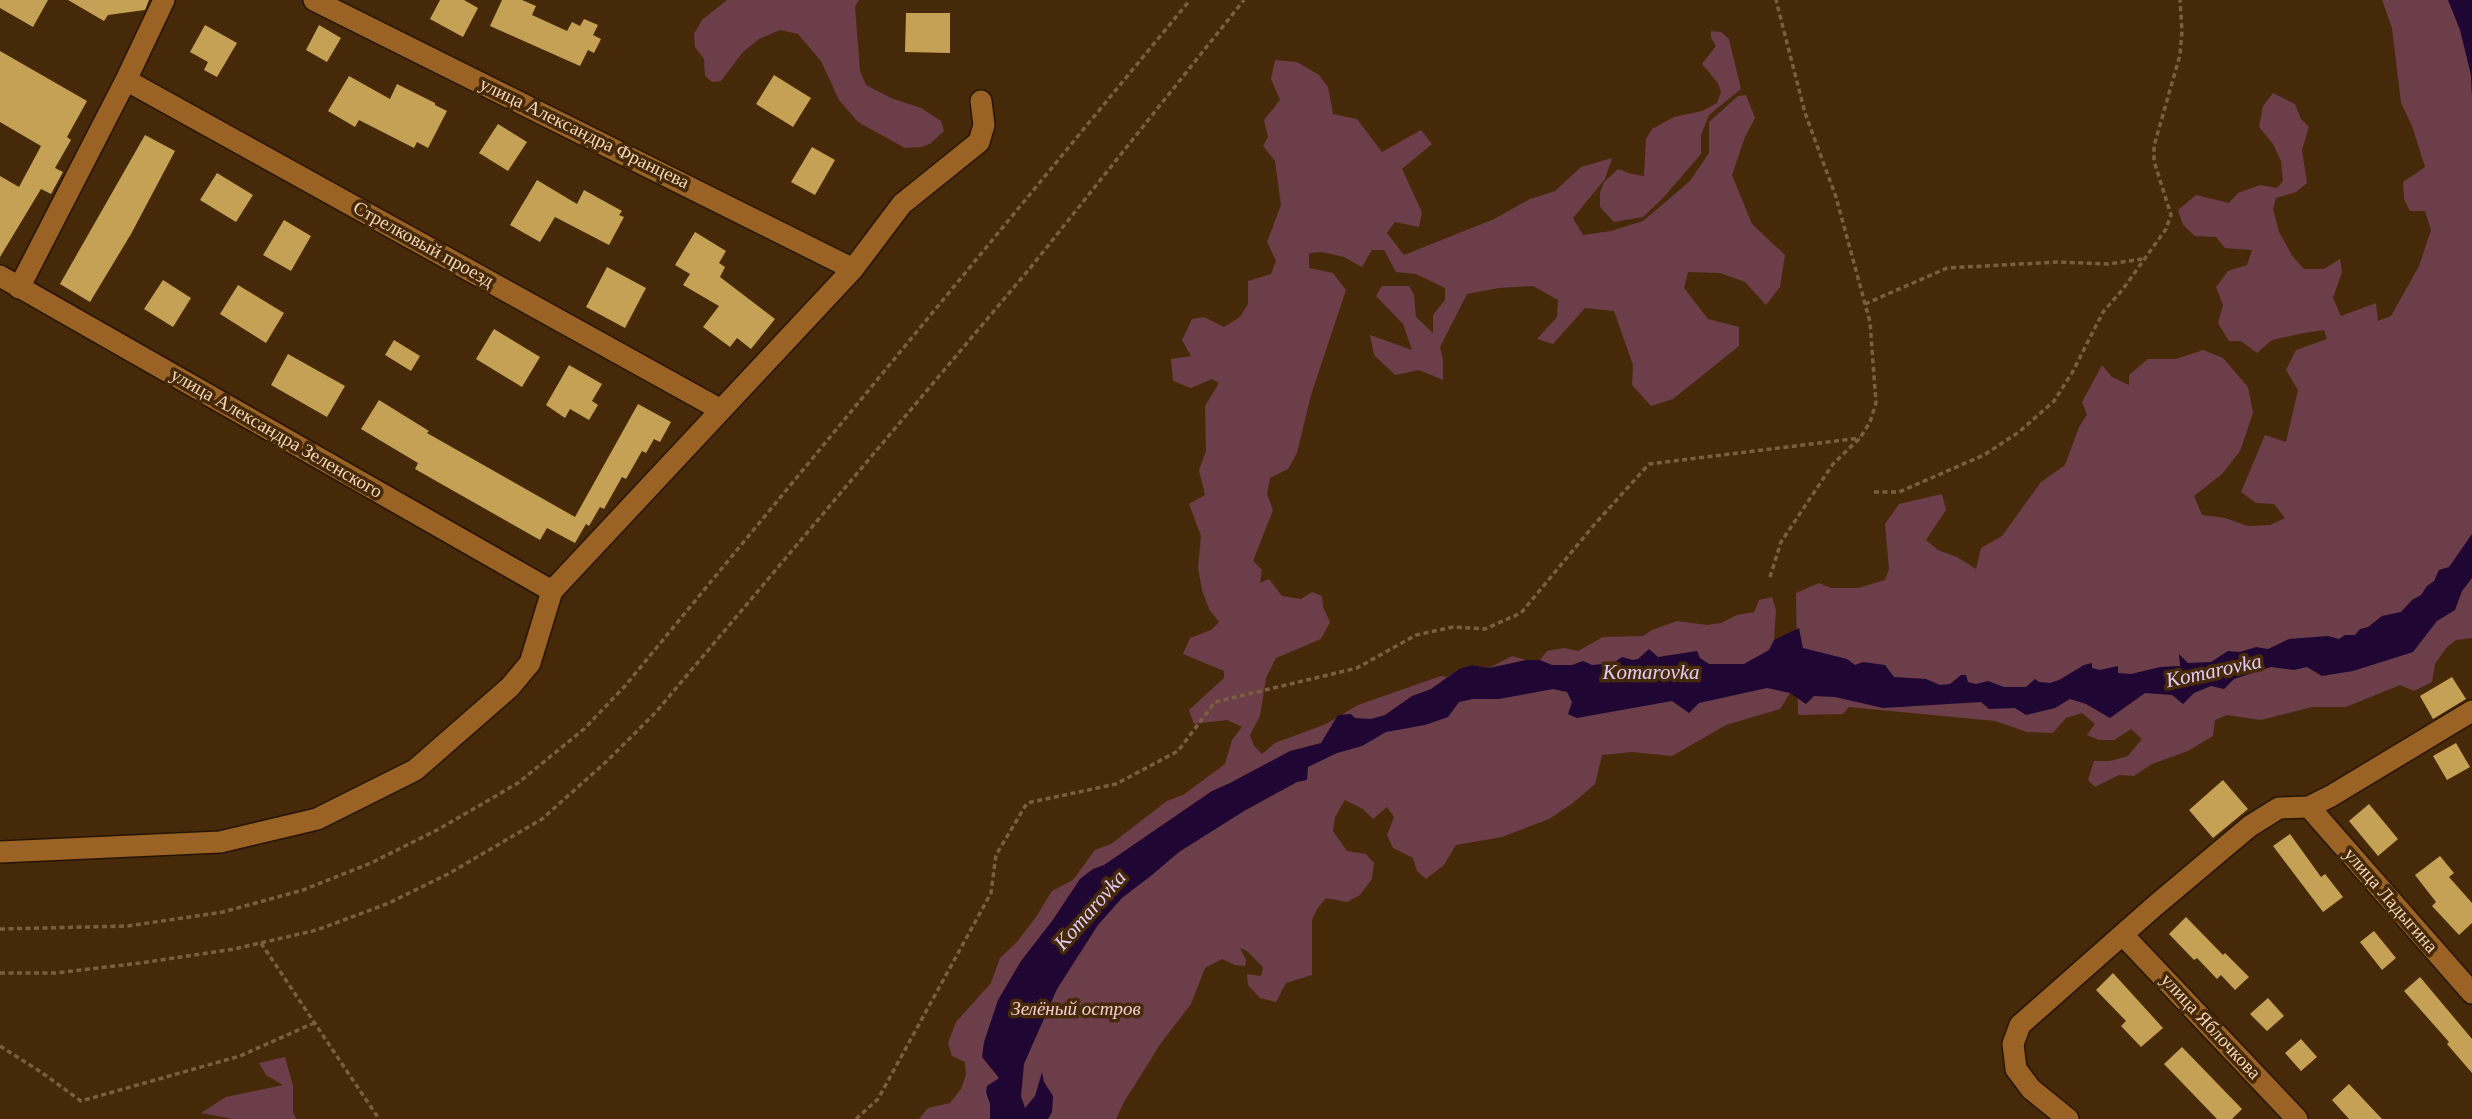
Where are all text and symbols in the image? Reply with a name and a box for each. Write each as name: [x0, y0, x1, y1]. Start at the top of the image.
street label: улица Александра Францева: [475, 73, 693, 195]
street label: Стрелковый проезд: [349, 197, 497, 293]
street label: улица Александра Зеленского: [166, 364, 386, 504]
water label: Komarovka: [2164, 650, 2264, 694]
water label: Komarovka: [1602, 660, 1700, 686]
street label: улица Ладыгина: [2338, 844, 2442, 958]
water label: Komarovka: [1050, 866, 1132, 956]
street label: улица Яблочкова: [2155, 969, 2265, 1085]
park label: Зелёный остров: [1011, 999, 1141, 1021]

